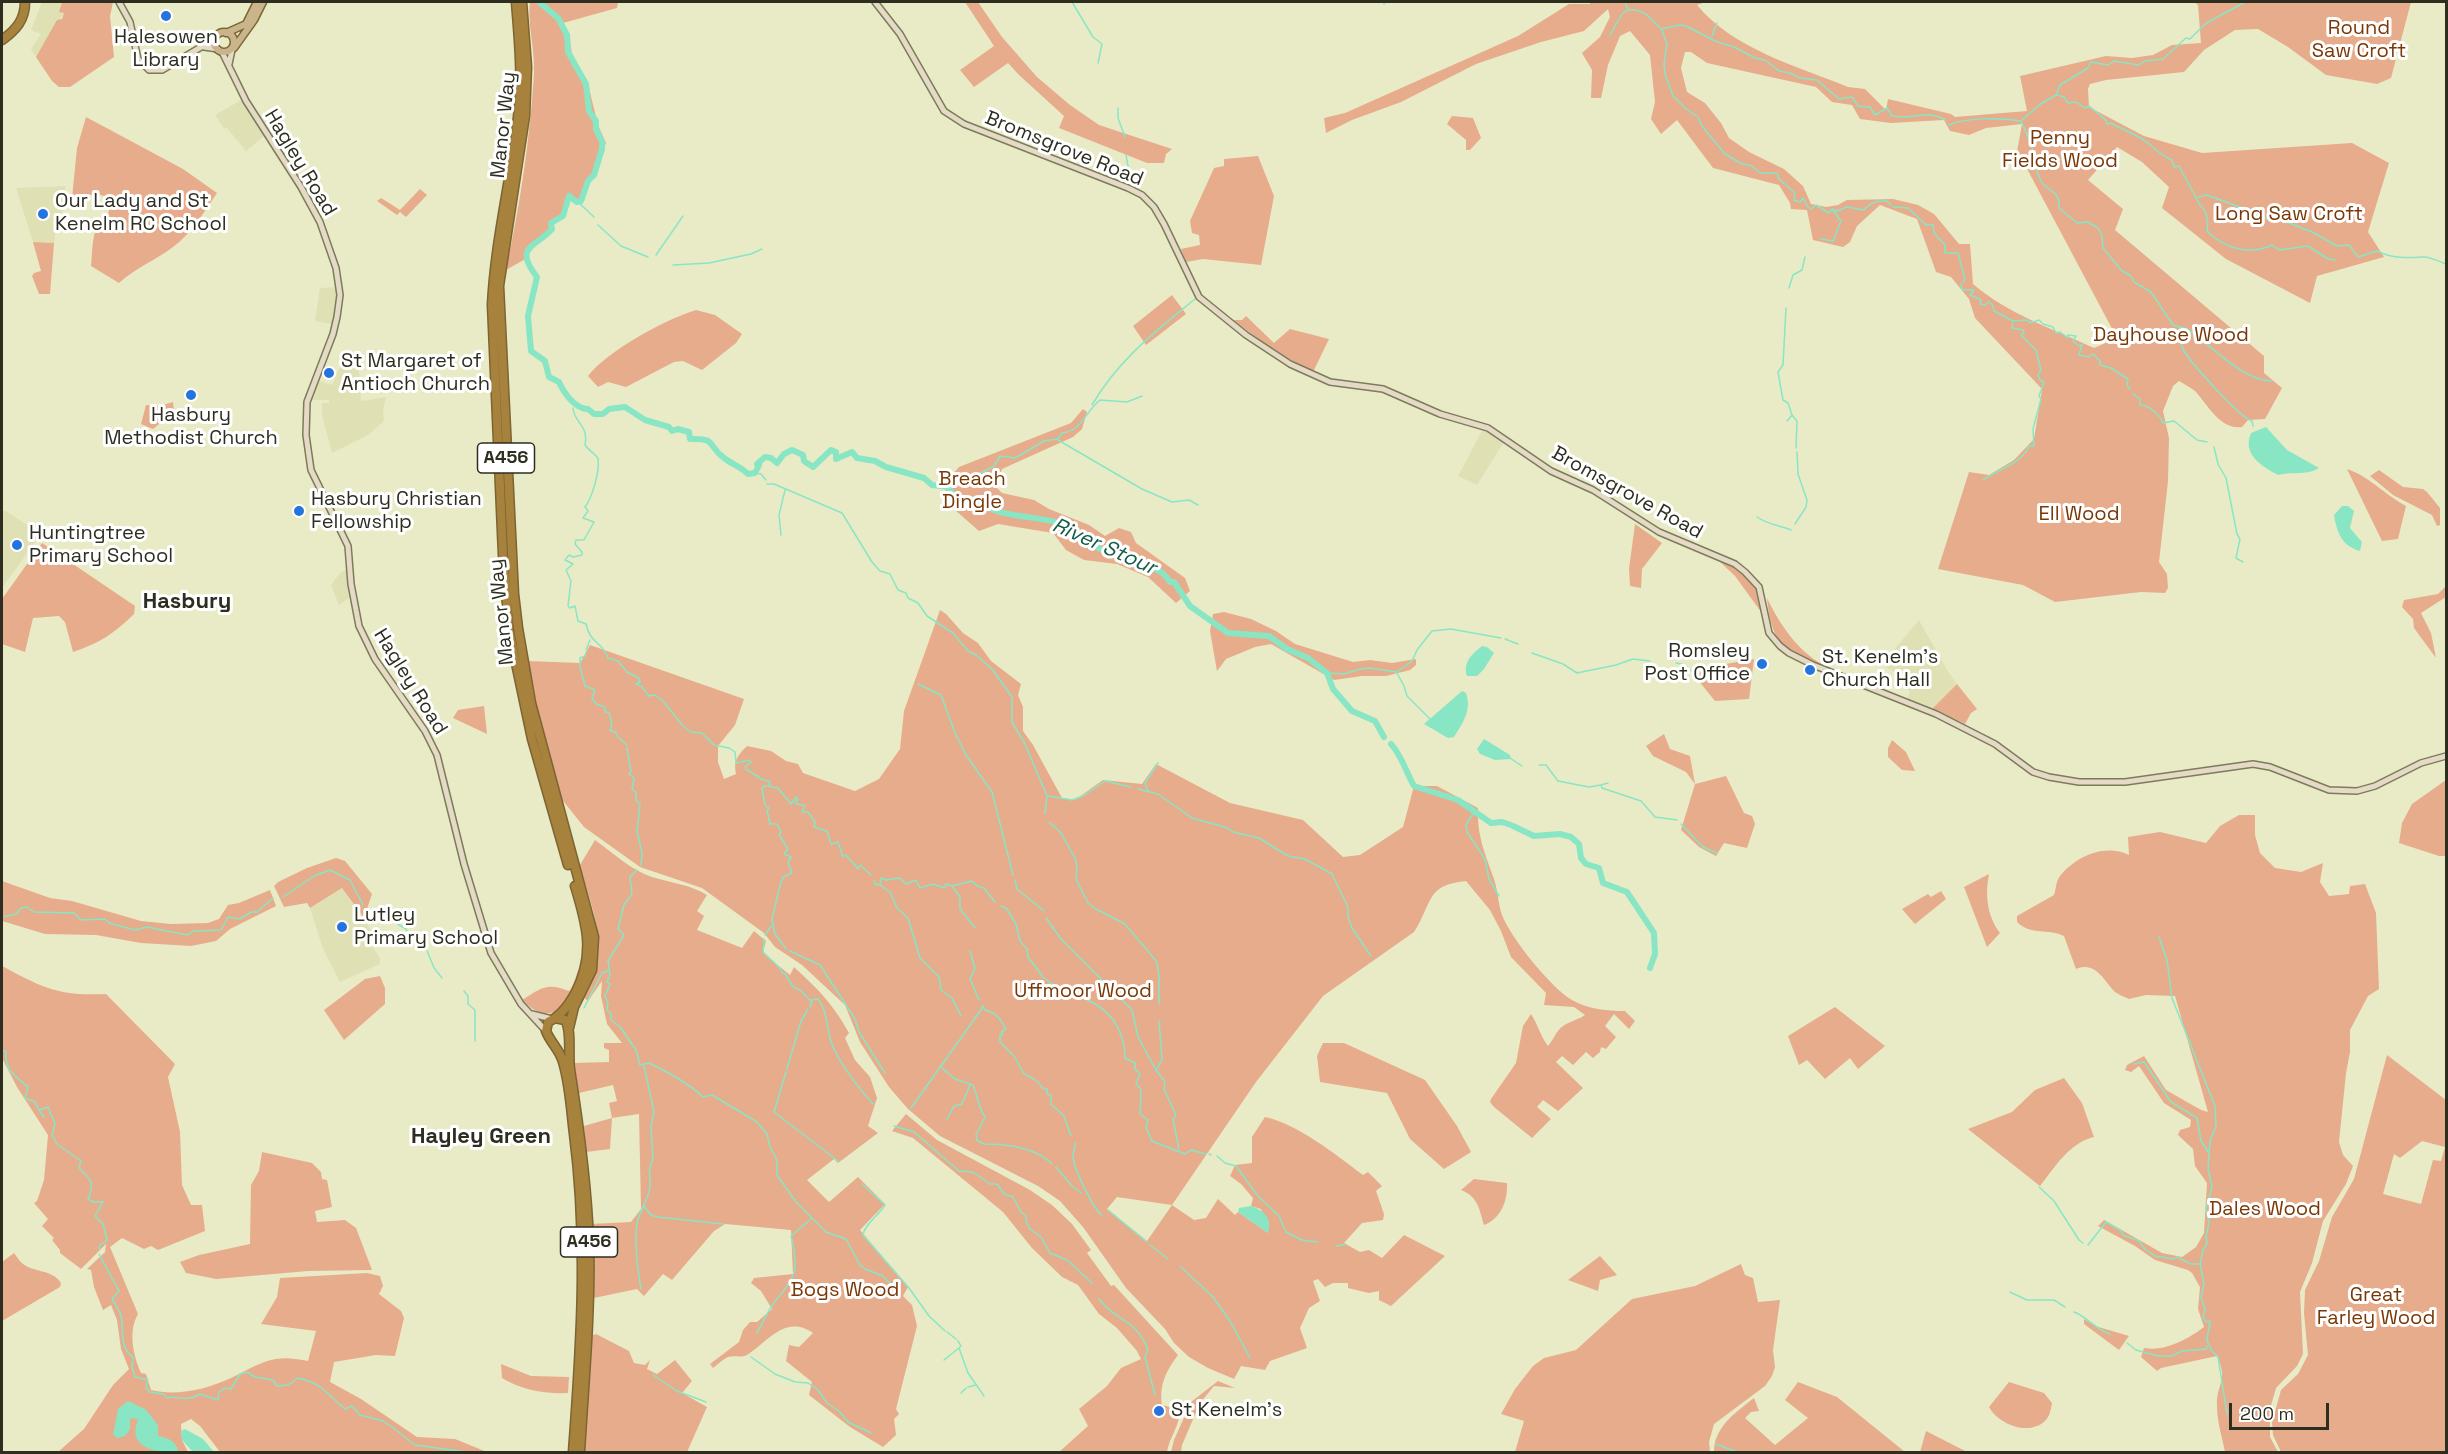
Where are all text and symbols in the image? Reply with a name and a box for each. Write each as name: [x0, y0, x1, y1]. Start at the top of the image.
marker: Halesowen Library: [159, 9, 173, 23]
park label: Round Saw Croft: [2312, 17, 2406, 64]
place label: Halesowen Library: [114, 26, 218, 73]
street label: Manor Way: [486, 71, 522, 179]
street label: Hagley Road: [259, 105, 341, 221]
street label: Bromsgrove Road: [981, 106, 1147, 192]
park label: Penny Fields Wood: [2002, 127, 2118, 174]
place label: Our Lady and St Kenelm RC School: [55, 190, 227, 237]
park label: Long Saw Croft: [2215, 203, 2363, 227]
marker: Our Lady and St Kenelm RC School: [36, 207, 50, 221]
park label: Dayhouse Wood: [2093, 324, 2249, 348]
place label: St Margaret of Antioch Church: [341, 350, 490, 397]
marker: St Margaret of Antioch Church: [322, 366, 336, 380]
marker: Hasbury Methodist Church: [184, 388, 198, 402]
place label: Hasbury Methodist Church: [104, 404, 278, 451]
street label: Bromsgrove Road: [1547, 442, 1707, 544]
road number: A456: [478, 443, 534, 473]
park label: Breach Dingle: [938, 468, 1006, 515]
place label: Hasbury Christian Fellowship: [311, 488, 482, 535]
park label: Ell Wood: [2038, 503, 2120, 527]
marker: Hasbury Christian Fellowship: [292, 504, 306, 518]
water label: River Stour: [1048, 513, 1160, 581]
place label: Huntingtree Primary School: [29, 522, 173, 569]
marker: Huntingtree Primary School: [10, 538, 24, 552]
street label: Manor Way: [484, 558, 520, 666]
district label: Hasbury: [143, 589, 231, 615]
street label: Hagley Road: [368, 625, 452, 739]
place label: Romsley Post Office: [1644, 640, 1750, 687]
place label: St. Kenelm's Church Hall: [1822, 646, 1938, 693]
marker: Romsley Post Office: [1755, 657, 1769, 671]
marker: St. Kenelm's Church Hall: [1803, 663, 1817, 677]
place label: Lutley Primary School: [354, 904, 498, 951]
marker: Lutley Primary School: [335, 920, 349, 934]
park label: Uffmoor Wood: [1014, 980, 1152, 1004]
district label: Hayley Green: [411, 1124, 551, 1150]
park label: Dales Wood: [2209, 1198, 2321, 1222]
road number: A456: [560, 1227, 618, 1257]
park label: Bogs Wood: [791, 1279, 899, 1303]
park label: Great Farley Wood: [2317, 1284, 2435, 1331]
scale bar: [2232, 1391, 2332, 1429]
place label: St Kenelm's: [1171, 1399, 1282, 1423]
text: 200 m: [2240, 1402, 2294, 1425]
marker: St Kenelm's: [1152, 1404, 1166, 1418]

